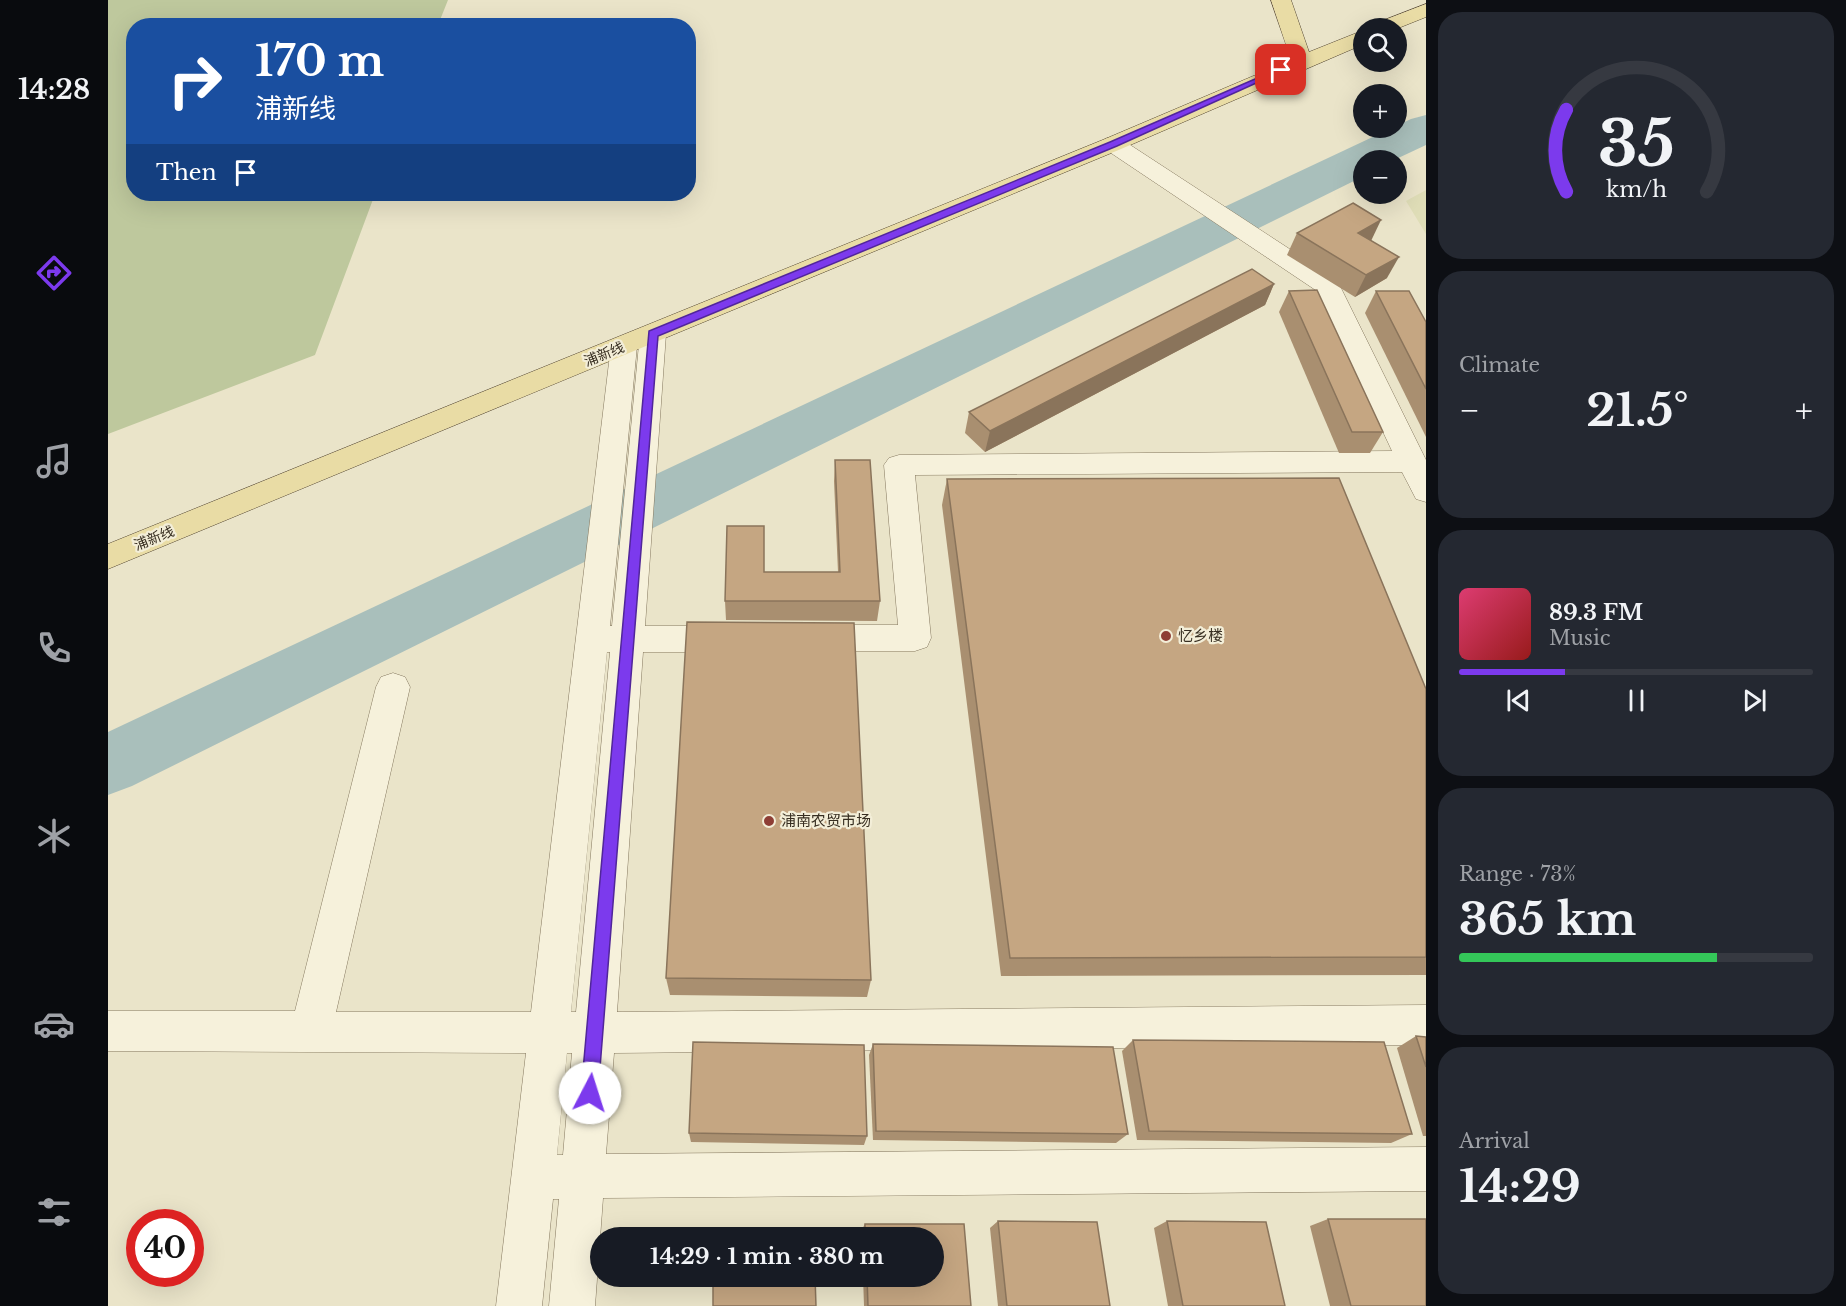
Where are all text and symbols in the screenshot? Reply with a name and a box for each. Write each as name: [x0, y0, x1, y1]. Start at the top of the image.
map controls: [1353, 18, 1407, 204]
button: search: [1353, 18, 1407, 72]
text: 170 m: [255, 35, 384, 87]
icon: right: [156, 42, 234, 120]
pin: [1255, 44, 1306, 95]
icon: arrive: [1264, 53, 1297, 86]
text: 14:28: [18, 73, 90, 106]
button: +: [1353, 84, 1407, 138]
text: 浦新线: [255, 92, 336, 125]
text: 35: [1598, 106, 1674, 184]
button: −: [1353, 150, 1407, 204]
icon: arrive: [229, 156, 262, 189]
text: Then: [156, 159, 217, 186]
text: km/h: [1606, 177, 1667, 204]
icon: directions: [33, 252, 75, 294]
street label: 浦新线: [581, 338, 627, 370]
text: Climate: [1459, 353, 1540, 377]
text: 21.5°: [1586, 382, 1689, 438]
text: −: [1459, 390, 1480, 431]
text: +: [1795, 390, 1813, 431]
icon: music: [33, 440, 75, 482]
street label: 浦新线: [131, 522, 177, 554]
text: 89.3 FM: [1549, 599, 1643, 626]
place label: 忆乡楼: [1178, 626, 1223, 645]
text: Music: [1549, 626, 1610, 650]
icon: phone: [33, 627, 75, 669]
marker: 忆乡楼: [1159, 629, 1173, 643]
icon: previous: [1502, 684, 1535, 717]
icon: pause: [1620, 684, 1653, 717]
icon: next: [1738, 684, 1771, 717]
place label: 浦南农贸市场: [781, 811, 871, 830]
marker: 浦南农贸市场: [762, 814, 776, 828]
icon: climate: [33, 815, 75, 857]
text: Range · 73%: [1459, 862, 1576, 886]
text: 365 km: [1459, 891, 1636, 947]
icon: car: [33, 1003, 75, 1045]
position arrow: [558, 1061, 622, 1125]
text: Arrival: [1459, 1129, 1530, 1153]
text: 14:29: [1459, 1158, 1581, 1214]
icon: filters: [33, 1191, 75, 1233]
speed limit sign: 40: [126, 1209, 204, 1287]
text: 14:29 · 1 min · 380 m: [650, 1243, 884, 1270]

